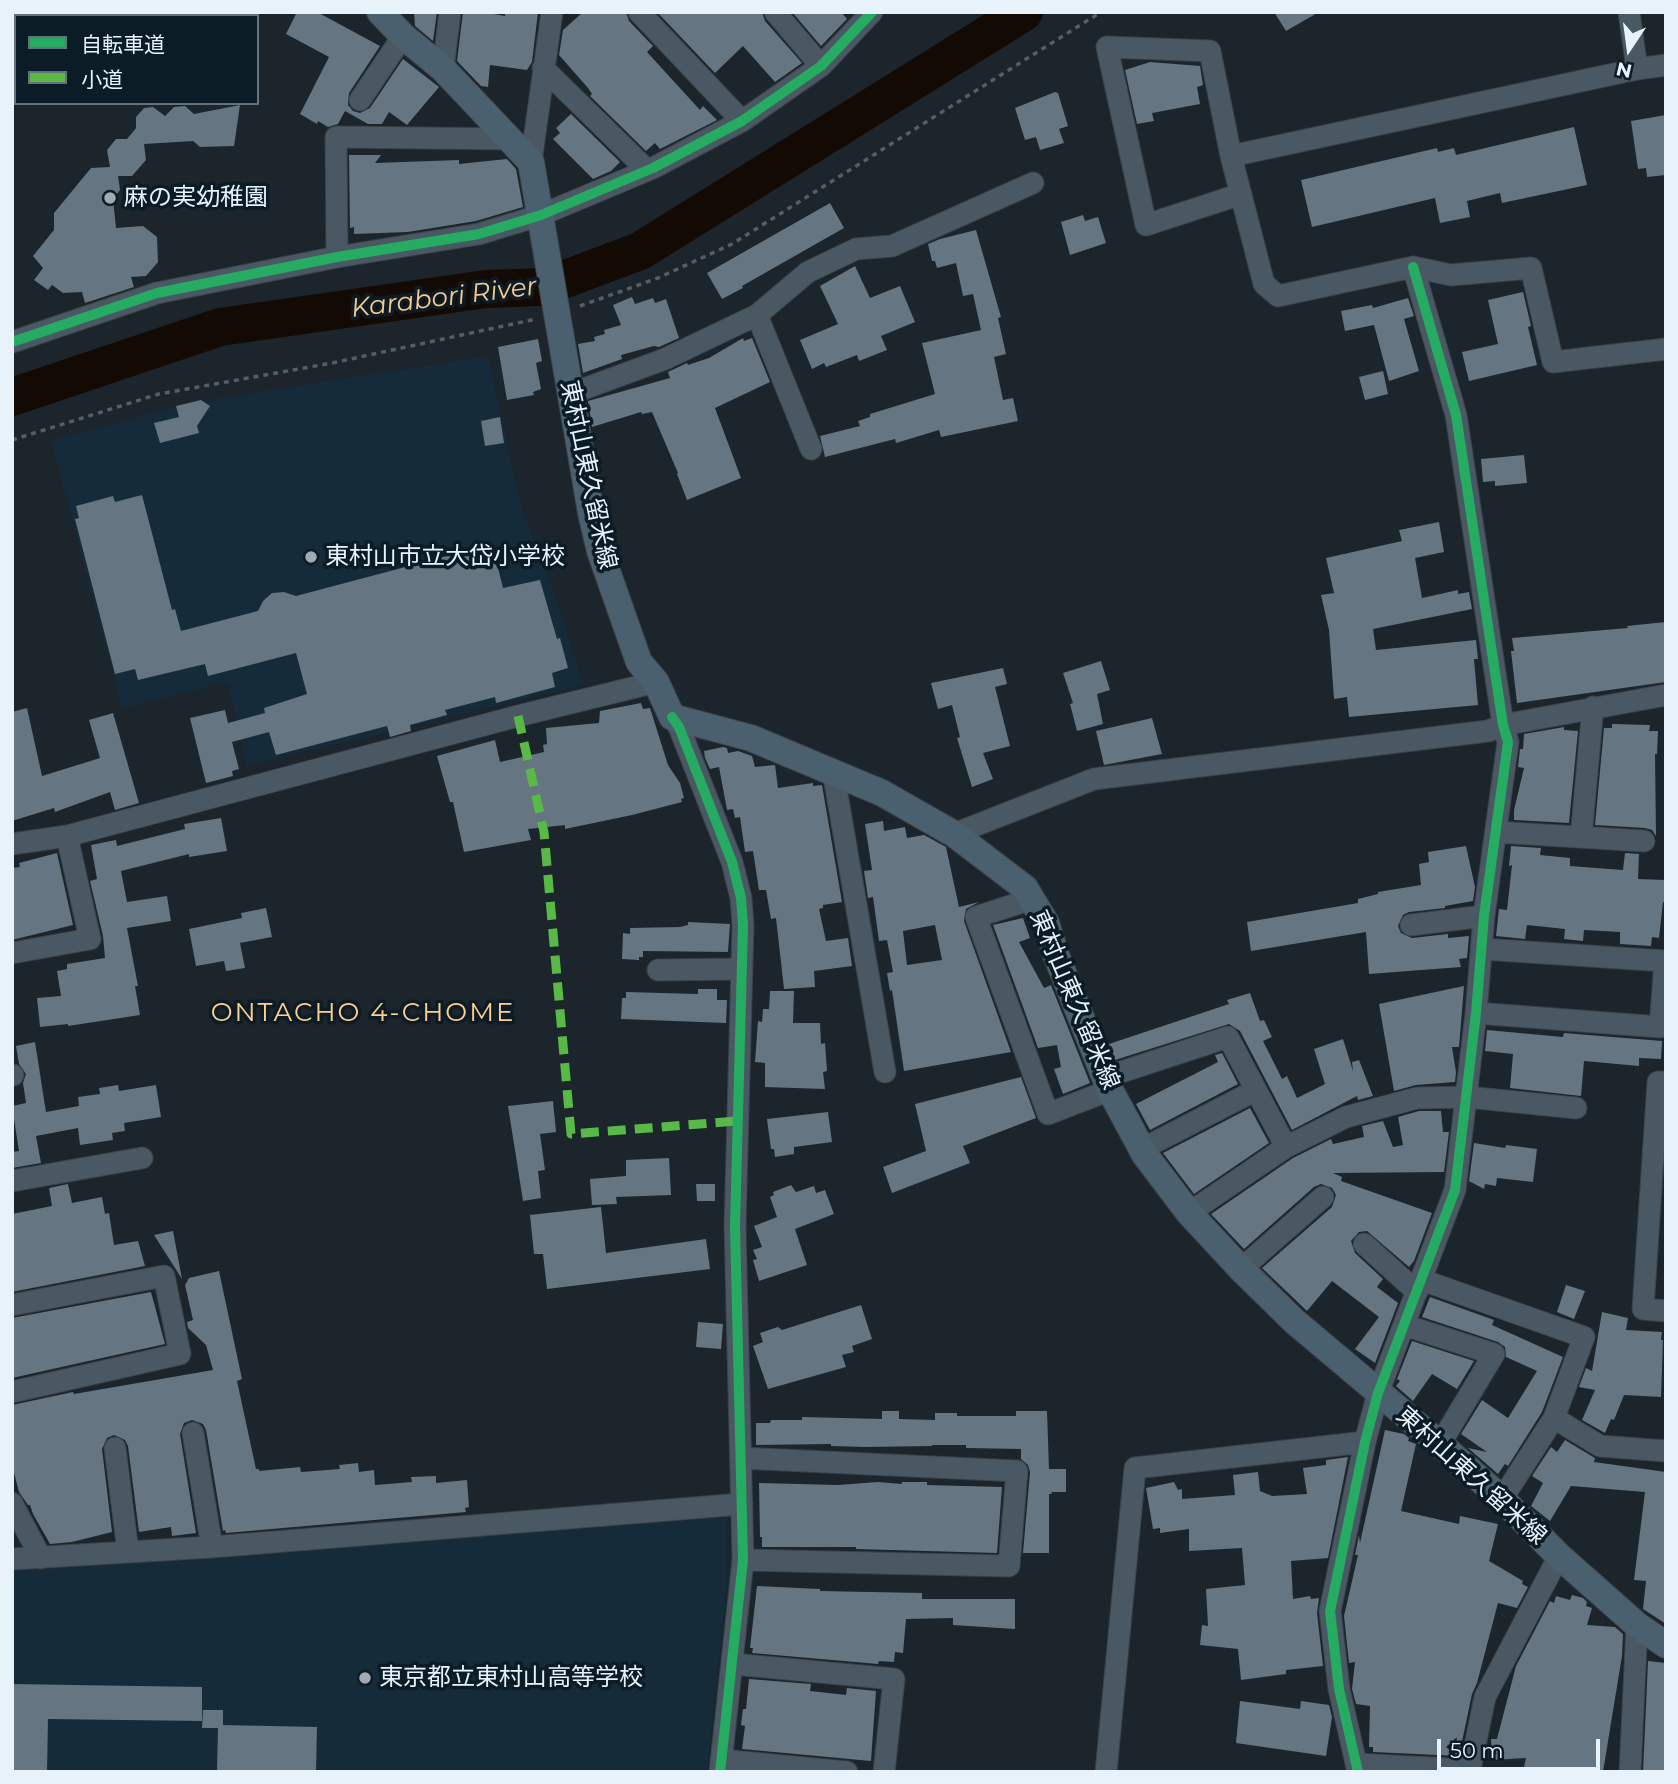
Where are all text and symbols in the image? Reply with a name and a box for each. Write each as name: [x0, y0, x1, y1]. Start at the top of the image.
legend: [14, 14, 259, 105]
north arrow: [1594, 14, 1664, 84]
text: 自転車道: [81, 32, 165, 57]
text: N: [1614, 57, 1634, 83]
text: 小道: [81, 67, 123, 92]
place label: 麻の実幼稚園: [124, 184, 268, 212]
marker: 麻の実幼稚園: [102, 190, 118, 206]
water label: Karabori River: [349, 271, 539, 325]
street label: 東村山東久留米線: [554, 378, 622, 572]
place label: 東村山市立大岱小学校: [325, 543, 565, 571]
marker: 東村山市立大岱小学校: [303, 549, 319, 565]
street label: 東村山東久留米線: [1023, 906, 1125, 1094]
district label: ONTACHO 4-CHOME: [213, 997, 513, 1029]
street label: 東村山東久留米線: [1390, 1401, 1552, 1551]
place label: 東京都立東村山高等学校: [379, 1664, 643, 1692]
marker: 東京都立東村山高等学校: [357, 1670, 373, 1686]
scale bar: [1440, 1724, 1603, 1768]
text: 50 m: [1450, 1738, 1504, 1763]

